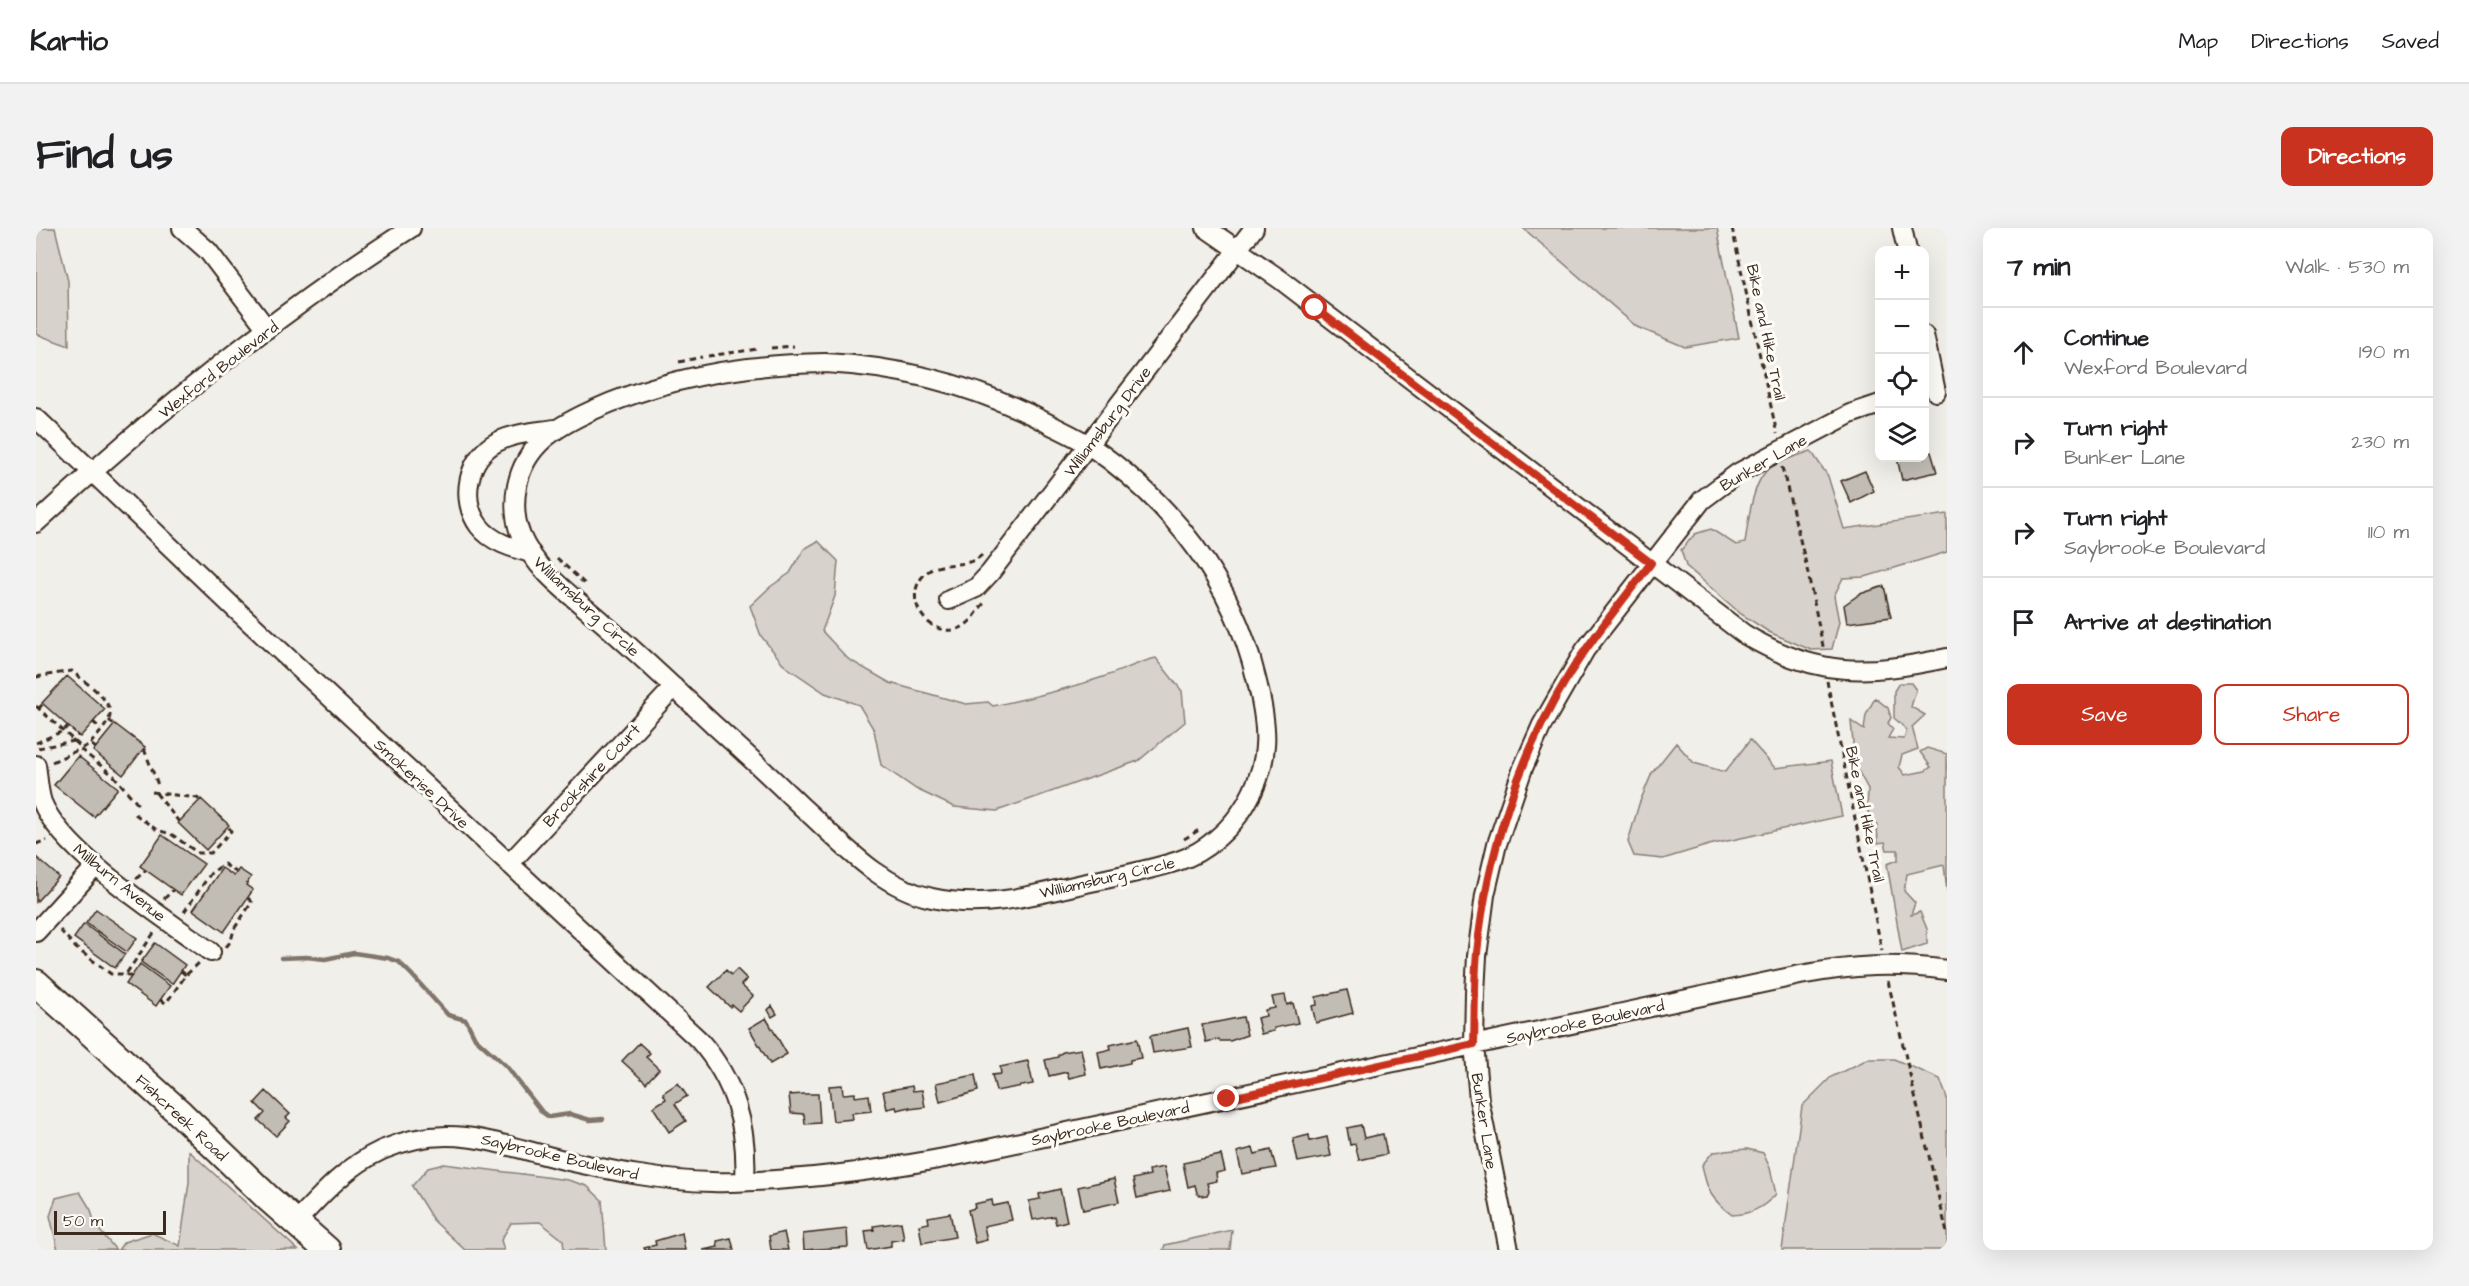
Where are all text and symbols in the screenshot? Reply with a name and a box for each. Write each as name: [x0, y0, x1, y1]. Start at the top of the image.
text: Kartio: [30, 22, 108, 61]
text: Map: [2178, 27, 2218, 56]
text: Directions: [2251, 27, 2349, 56]
text: Saved: [2382, 27, 2439, 56]
text: Find us: [36, 127, 173, 185]
button: Directions: [2281, 127, 2433, 186]
map controls: [1875, 246, 1929, 462]
button: +: [1875, 246, 1929, 300]
text: 7 min: [2007, 249, 2071, 285]
text: Walk · 530 m: [2285, 253, 2409, 281]
street label: Bike and Hike Trail: [1741, 262, 1791, 402]
route start: [1301, 294, 1327, 320]
button: −: [1875, 300, 1929, 354]
street label: Wexford Boulevard: [154, 316, 283, 423]
text: Continue: [2064, 323, 2149, 354]
icon: ahead: [2007, 336, 2040, 369]
text: 190 m: [2359, 338, 2409, 366]
button: locate: [1875, 354, 1929, 408]
text: Wexford Boulevard: [2064, 354, 2247, 382]
street label: Williamsburg Drive: [1059, 362, 1158, 482]
button: layers: [1875, 408, 1929, 462]
text: Turn right: [2064, 413, 2167, 444]
icon: right: [2007, 426, 2040, 459]
text: 230 m: [2351, 428, 2409, 456]
street label: Bunker Lane: [1716, 429, 1811, 497]
text: Bunker Lane: [2064, 444, 2185, 472]
text: Turn right: [2064, 503, 2167, 534]
icon: right: [2007, 516, 2040, 549]
text: 110 m: [2368, 518, 2409, 546]
text: Saybrooke Boulevard: [2064, 534, 2265, 562]
street label: Williamsburg Circle: [528, 552, 645, 663]
icon: arrive: [2007, 606, 2040, 639]
text: Arrive at destination: [2064, 607, 2271, 638]
button: Save: [2007, 684, 2202, 745]
button: Share: [2214, 684, 2409, 745]
street label: Brookshire Court: [538, 719, 646, 832]
street label: Smokerise Drive: [369, 734, 474, 834]
street label: Bike and Hike Trail: [1840, 744, 1890, 884]
street label: Millburn Avenue: [69, 839, 170, 927]
street label: Williamsburg Circle: [1038, 852, 1177, 905]
street label: Saybrooke Boulevard: [1504, 994, 1666, 1050]
street label: Fishcreek Road: [130, 1069, 232, 1166]
street label: Bunker Lane: [1466, 1071, 1503, 1171]
route end: [1213, 1085, 1239, 1111]
street label: Saybrooke Boulevard: [1029, 1096, 1191, 1152]
street label: Saybrooke Boulevard: [479, 1128, 641, 1187]
scale bar: [54, 1208, 166, 1236]
text: 50 m: [63, 1210, 103, 1232]

